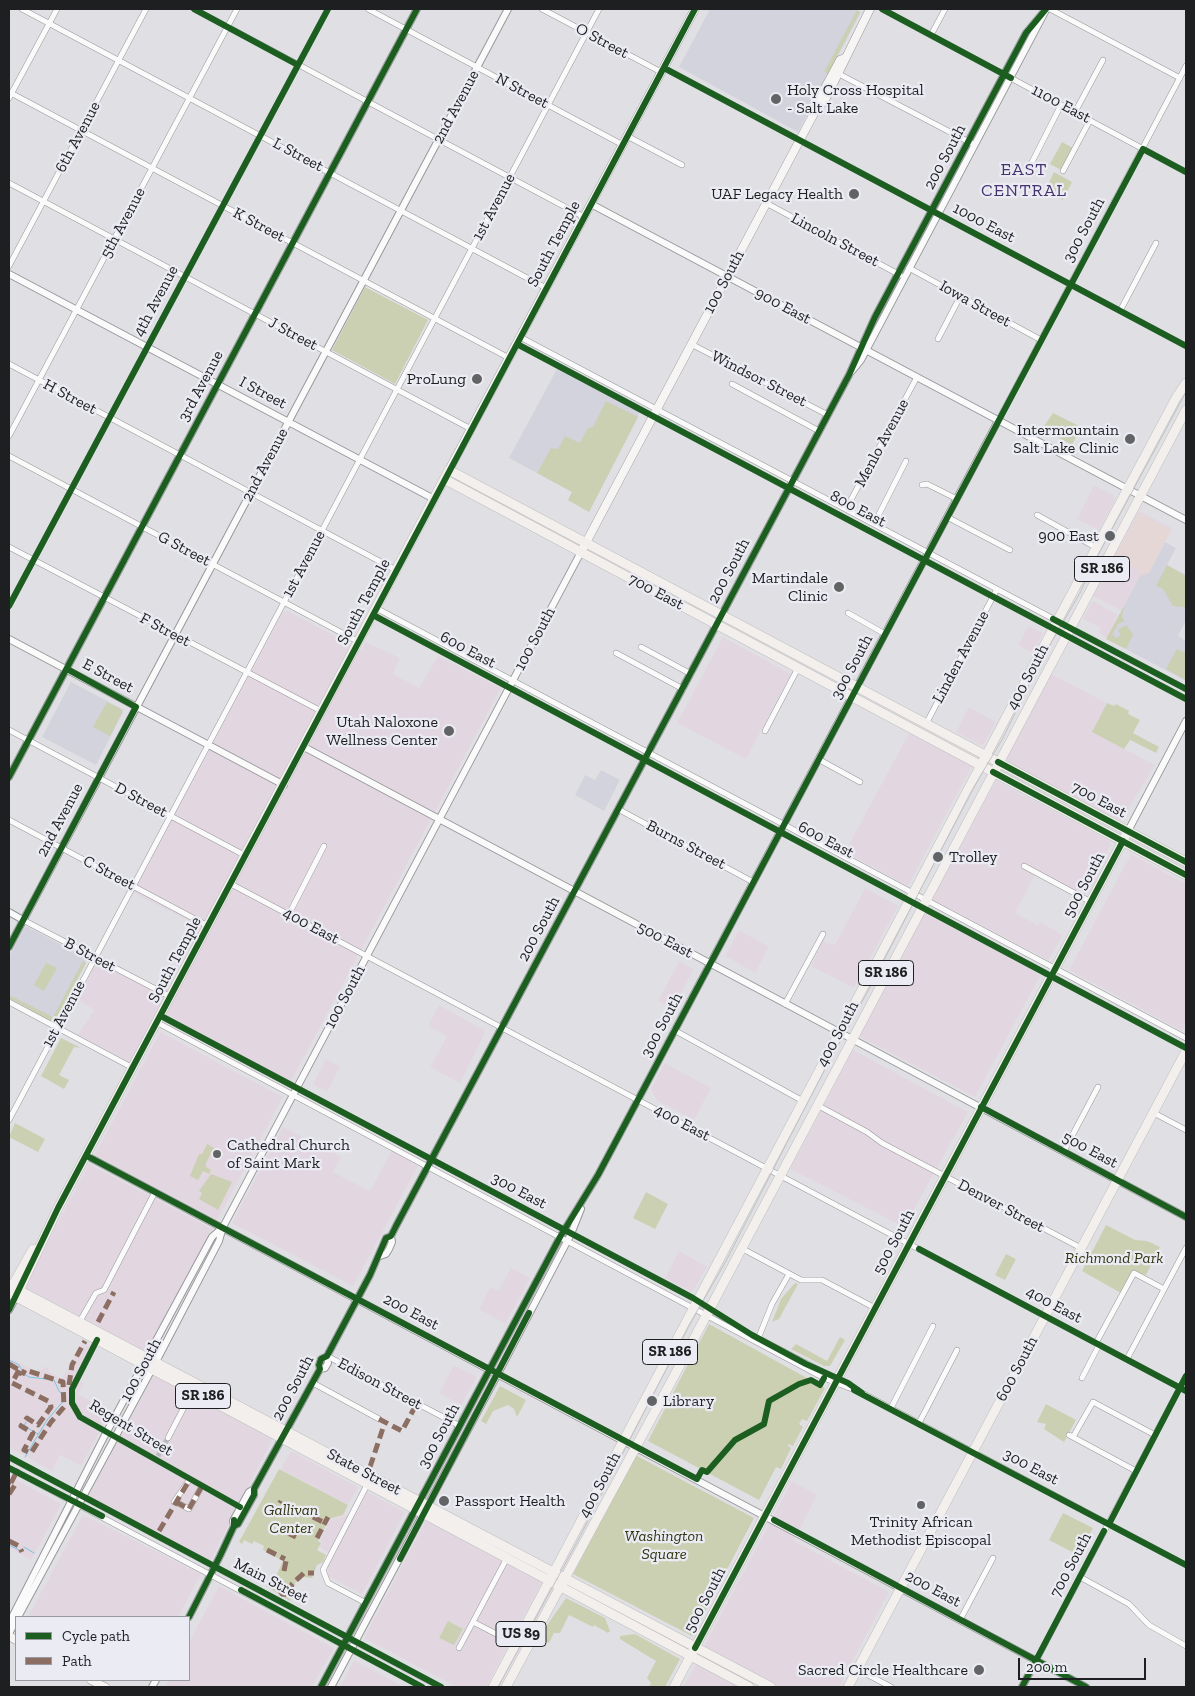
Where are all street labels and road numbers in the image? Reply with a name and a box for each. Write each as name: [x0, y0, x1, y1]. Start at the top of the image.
street label: O Street: [572, 19, 632, 63]
street label: 2nd Avenue: [429, 67, 483, 147]
street label: N Street: [492, 69, 552, 113]
street label: 1100 East: [1028, 80, 1094, 128]
street label: 6th Avenue: [51, 98, 105, 176]
street label: 200 South: [920, 121, 970, 193]
street label: L Street: [269, 134, 327, 176]
street label: 1st Avenue: [468, 170, 520, 244]
street label: 5th Avenue: [96, 184, 150, 262]
street label: 300 South: [1059, 194, 1109, 266]
street label: South Temple: [523, 198, 585, 290]
street label: 1000 East: [950, 199, 1018, 247]
street label: K Street: [230, 203, 288, 247]
street label: Lincoln Street: [788, 209, 882, 271]
street label: 100 South: [699, 247, 749, 317]
street label: 4th Avenue: [129, 262, 183, 340]
street label: Iowa Street: [936, 277, 1014, 331]
street label: 900 East: [752, 283, 814, 329]
street label: J Street: [265, 313, 321, 355]
street label: 3rd Avenue: [174, 347, 228, 425]
street label: Windsor Street: [708, 347, 810, 411]
street label: I Street: [236, 373, 290, 413]
street label: H Street: [40, 375, 100, 419]
street label: Menlo Avenue: [851, 396, 913, 490]
street label: 2nd Avenue: [238, 425, 292, 505]
street label: 800 East: [827, 486, 889, 532]
street label: G Street: [154, 527, 214, 571]
street label: 1st Avenue: [278, 527, 330, 601]
street label: 200 South: [704, 535, 754, 607]
street label: South Temple: [333, 556, 395, 648]
road number: SR 186: [1074, 556, 1130, 582]
street label: 700 East: [625, 570, 687, 614]
street label: 100 South: [510, 604, 560, 674]
street label: Linden Avenue: [929, 607, 993, 707]
street label: F Street: [136, 609, 194, 651]
street label: 600 East: [437, 627, 499, 673]
street label: 300 South: [827, 631, 877, 703]
street label: 400 South: [1003, 641, 1053, 713]
street label: E Street: [79, 655, 137, 697]
street label: D Street: [111, 778, 171, 822]
street label: 700 East: [1068, 778, 1130, 822]
street label: 2nd Avenue: [33, 780, 87, 860]
street label: Burns Street: [643, 816, 729, 874]
street label: 600 East: [795, 817, 857, 863]
street label: 500 South: [1059, 849, 1109, 921]
street label: C Street: [80, 851, 138, 895]
street label: 200 South: [514, 893, 564, 965]
street label: 400 East: [280, 903, 342, 949]
street label: South Temple: [144, 914, 206, 1006]
street label: 500 East: [634, 917, 696, 963]
street label: B Street: [61, 934, 119, 976]
road number: SR 186: [858, 960, 914, 986]
street label: 100 South: [320, 962, 370, 1032]
street label: 1st Avenue: [38, 977, 90, 1051]
street label: 300 South: [637, 989, 687, 1061]
street label: 400 South: [813, 998, 863, 1070]
street label: 400 East: [651, 1100, 713, 1146]
street label: 500 East: [1059, 1127, 1121, 1173]
street label: 300 East: [488, 1168, 550, 1214]
street label: Denver Street: [954, 1175, 1048, 1237]
street label: 500 South: [869, 1206, 919, 1278]
street label: 400 East: [1023, 1282, 1085, 1328]
street label: 200 East: [380, 1289, 442, 1335]
street label: 600 South: [992, 1333, 1042, 1405]
street label: 100 South: [116, 1335, 166, 1405]
road number: SR 186: [642, 1340, 698, 1364]
street label: 200 South: [268, 1352, 318, 1424]
street label: Edison Street: [335, 1354, 425, 1414]
road number: SR 186: [176, 1384, 230, 1408]
street label: Regent Street: [86, 1395, 176, 1461]
street label: 300 South: [414, 1400, 464, 1472]
street label: State Street: [324, 1444, 404, 1500]
street label: 300 East: [1000, 1444, 1062, 1490]
street label: 400 South: [575, 1449, 625, 1521]
street label: 700 South: [1046, 1529, 1096, 1601]
street label: Main Street: [231, 1554, 311, 1608]
street label: 500 South: [680, 1564, 730, 1636]
street label: 200 East: [902, 1566, 964, 1612]
road number: US 89: [496, 1622, 546, 1646]

